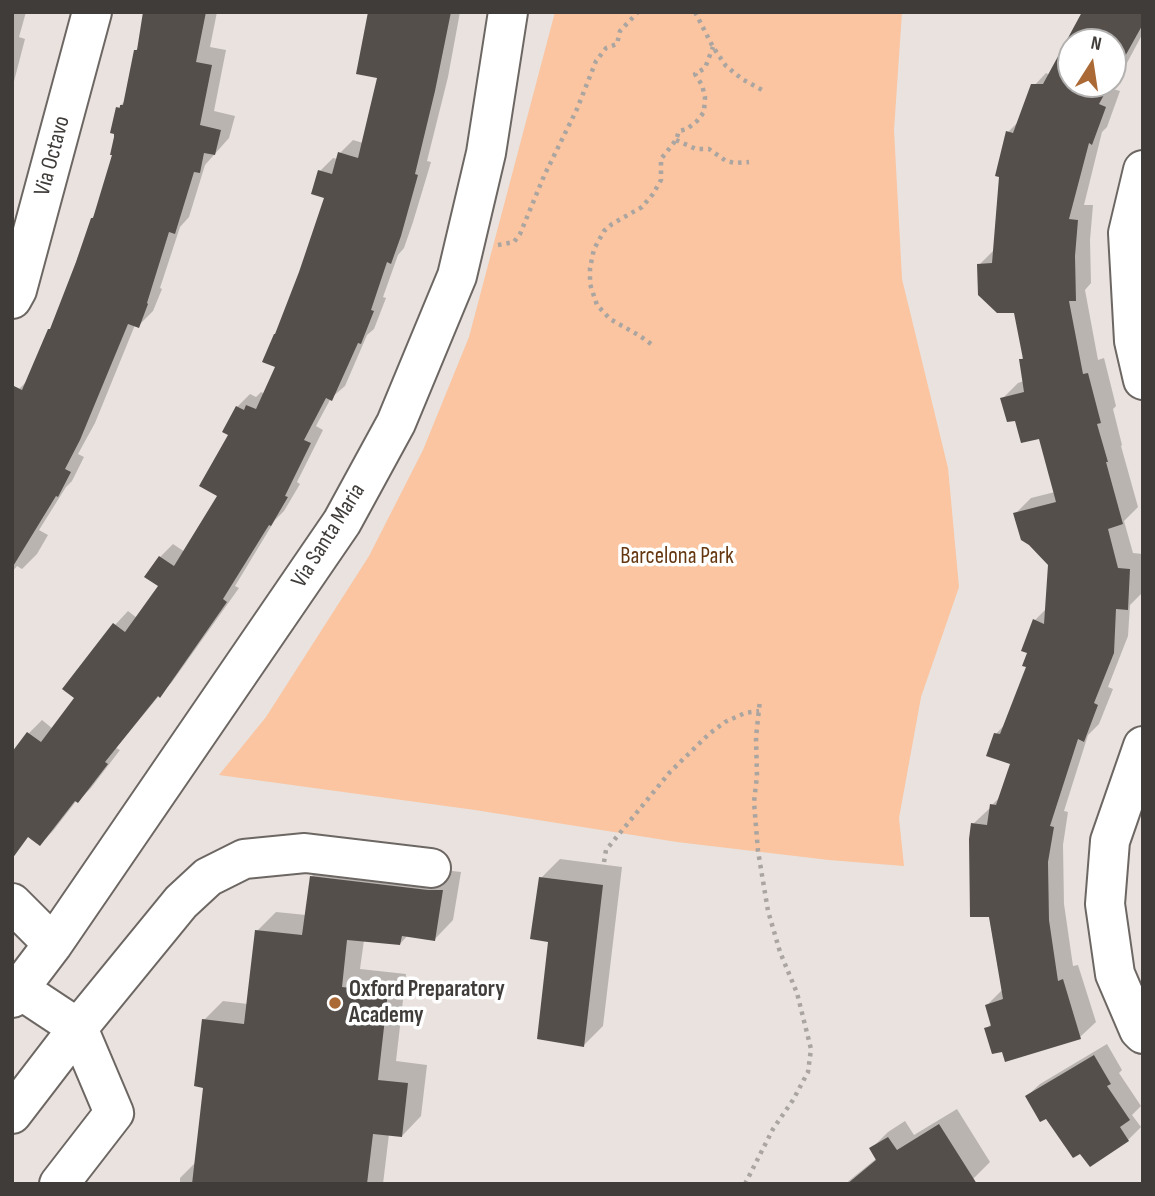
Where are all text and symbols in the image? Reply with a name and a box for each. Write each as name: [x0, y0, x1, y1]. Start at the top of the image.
north arrow: [1057, 28, 1127, 98]
text: N: [1089, 32, 1103, 56]
street label: Via Octavo: [29, 113, 77, 199]
street label: Via Santa Maria: [286, 479, 372, 593]
park label: Barcelona Park: [620, 543, 734, 571]
place label: Oxford Preparatory Academy: [349, 976, 505, 1030]
marker: Oxford Preparatory Academy: [327, 995, 343, 1011]

